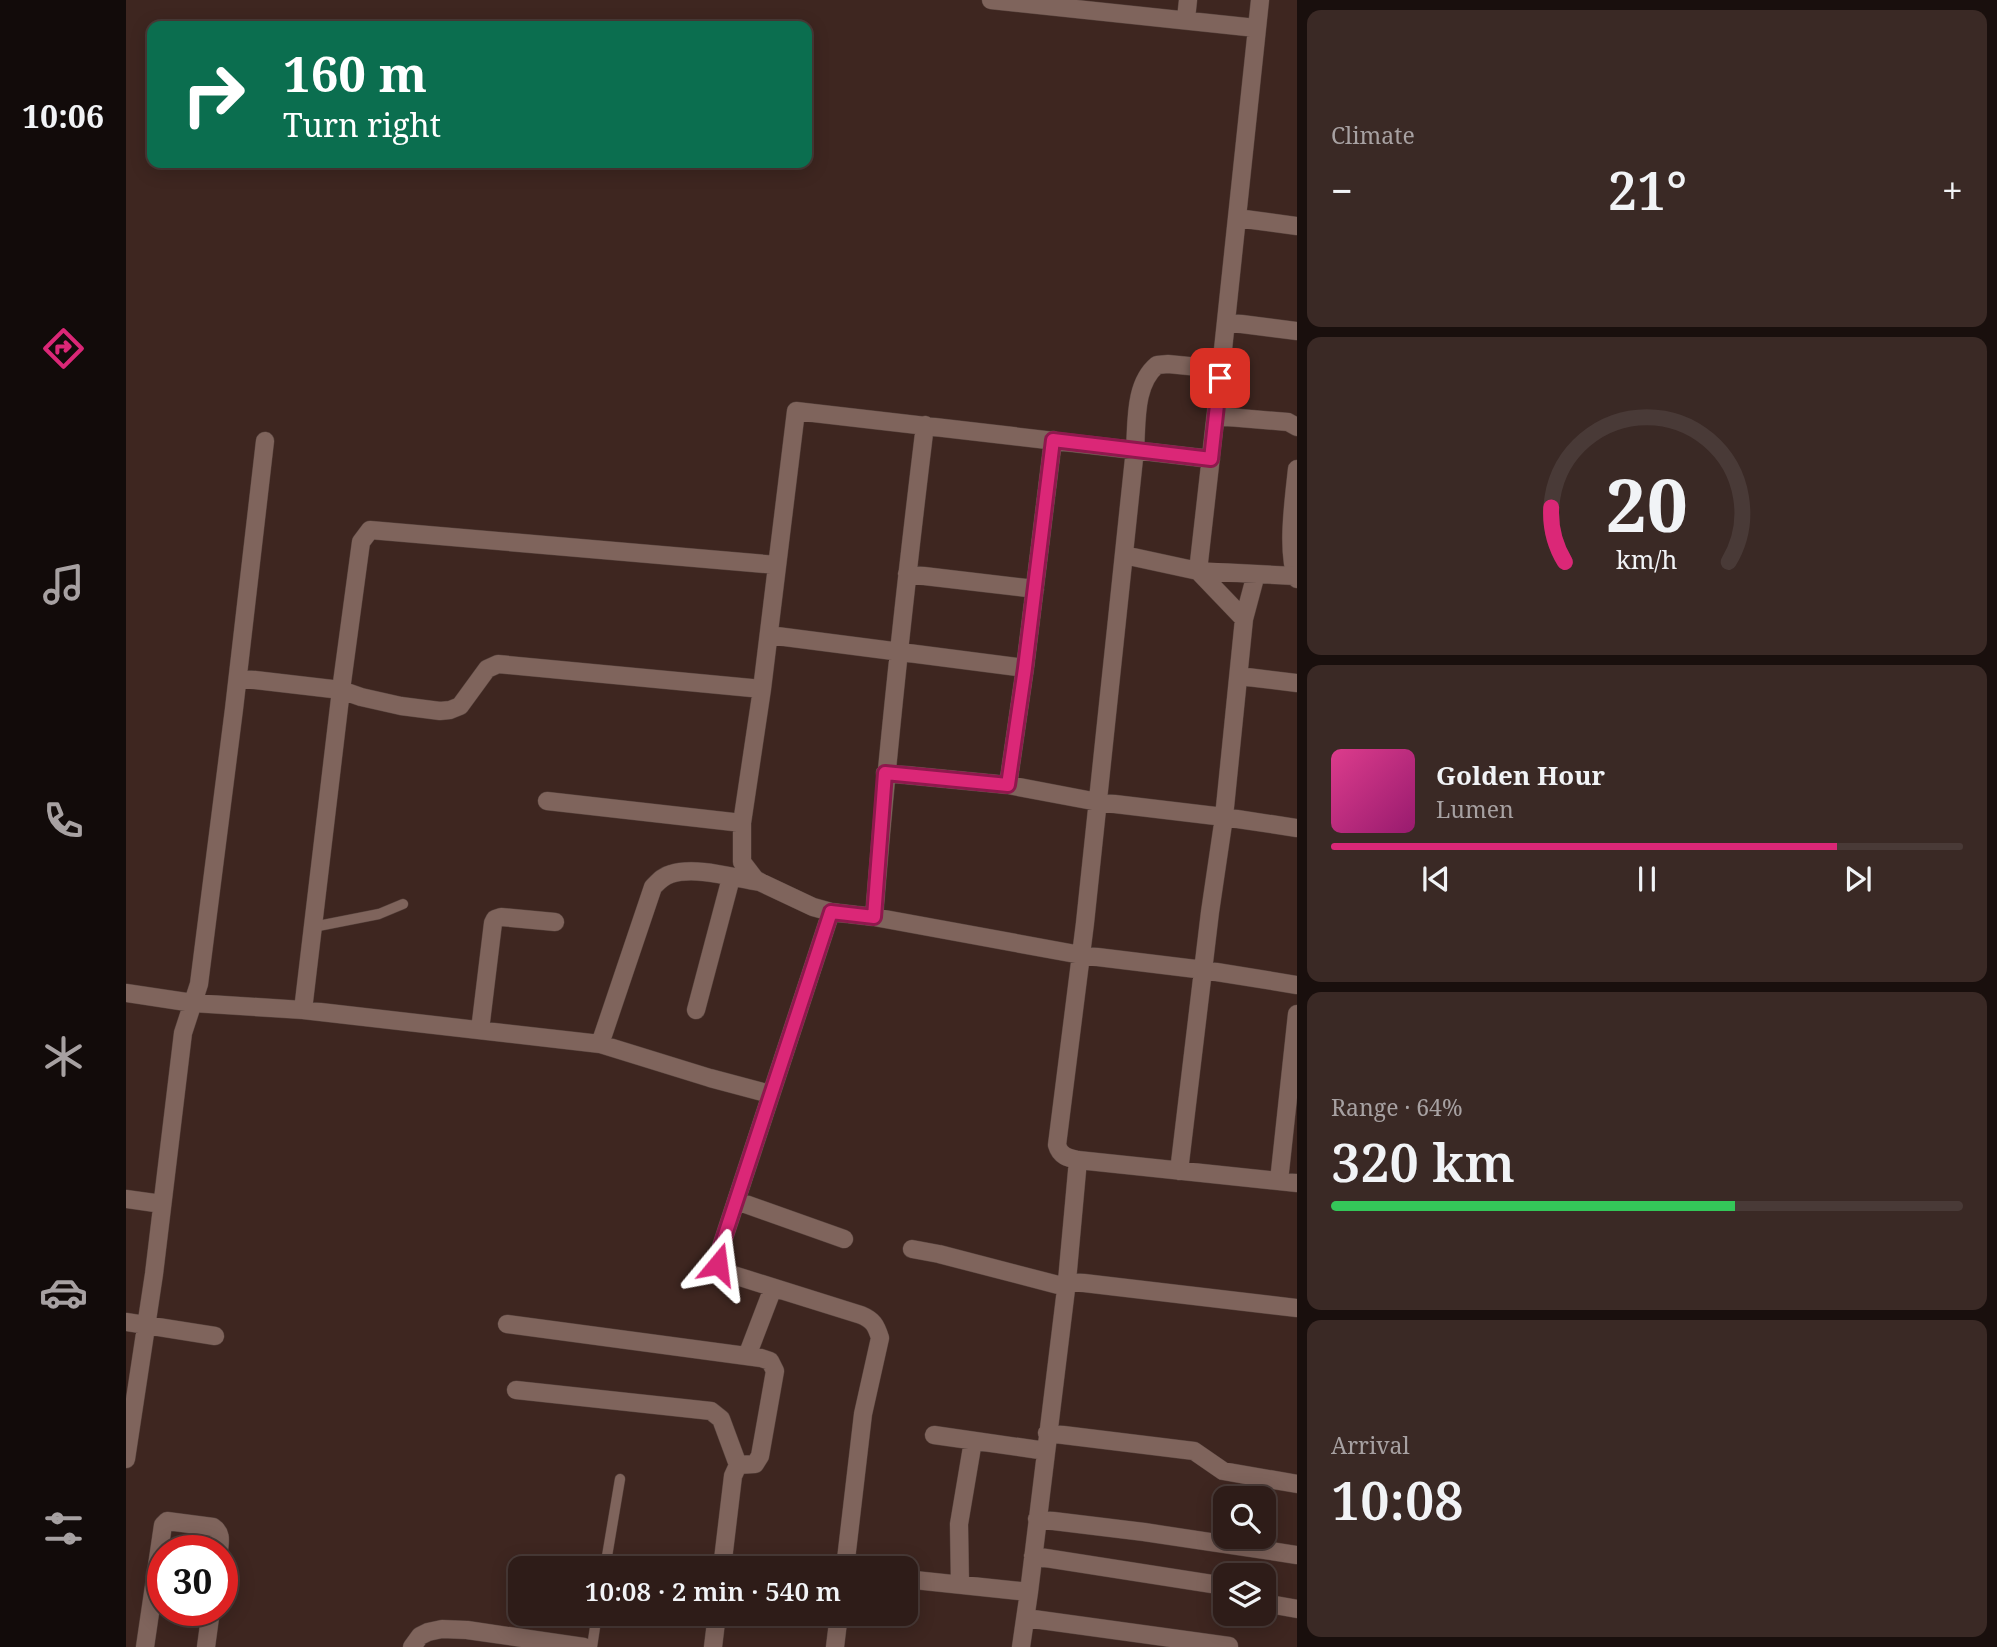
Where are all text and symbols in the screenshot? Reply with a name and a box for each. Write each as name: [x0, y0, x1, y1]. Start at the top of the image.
text: 160 m: [283, 40, 427, 106]
icon: right: [168, 49, 259, 140]
text: 10:06: [22, 94, 104, 137]
text: Turn right: [283, 103, 441, 146]
text: Climate: [1331, 119, 1415, 151]
text: 21°: [1608, 154, 1687, 225]
text: −: [1331, 164, 1353, 216]
text: +: [1942, 164, 1963, 216]
icon: directions: [39, 324, 88, 373]
pin: [1190, 348, 1250, 408]
icon: arrive: [1201, 359, 1239, 397]
text: 20: [1606, 455, 1688, 554]
text: km/h: [1616, 542, 1678, 576]
icon: music: [39, 560, 88, 609]
text: Golden Hour: [1436, 757, 1605, 793]
text: Lumen: [1436, 793, 1514, 825]
icon: phone: [39, 796, 88, 845]
icon: previous: [1417, 860, 1455, 898]
icon: pause: [1628, 860, 1666, 898]
icon: next: [1839, 860, 1877, 898]
icon: climate: [39, 1032, 88, 1081]
text: Range · 64%: [1331, 1091, 1463, 1123]
text: 320 km: [1331, 1126, 1515, 1197]
position arrow: [681, 1227, 755, 1301]
icon: car: [39, 1268, 88, 1317]
text: Arrival: [1331, 1429, 1410, 1461]
text: 10:08: [1331, 1464, 1464, 1535]
map controls: [1213, 1486, 1276, 1626]
button: search: [1213, 1486, 1276, 1549]
icon: filters: [39, 1504, 88, 1553]
speed limit sign: 30: [147, 1535, 238, 1626]
button: layers: [1213, 1563, 1276, 1626]
text: 10:08 · 2 min · 540 m: [585, 1573, 841, 1609]

